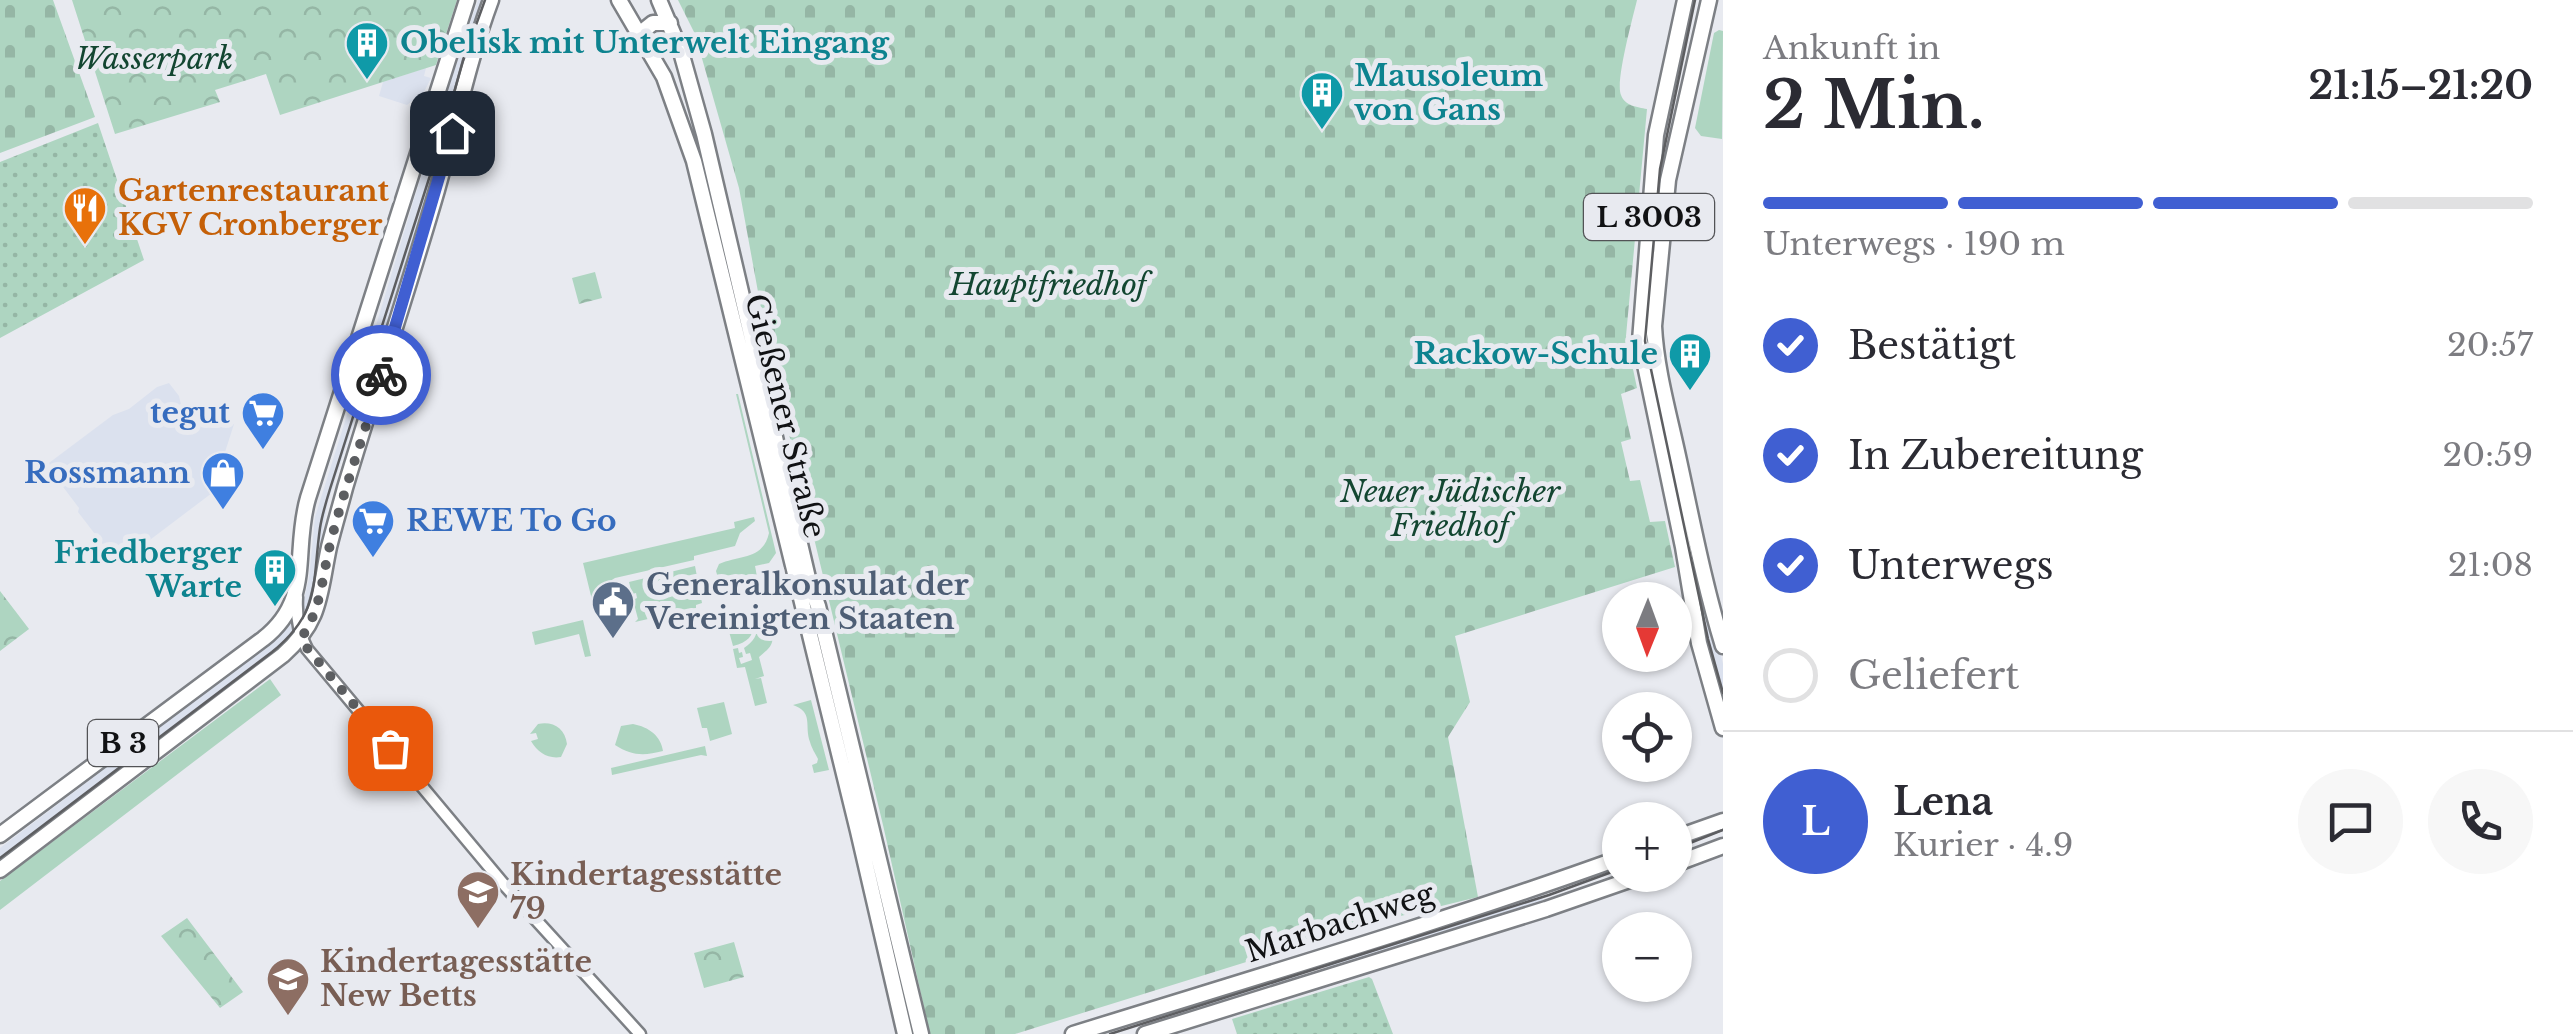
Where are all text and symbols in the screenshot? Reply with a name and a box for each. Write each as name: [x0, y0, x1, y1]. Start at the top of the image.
building icon: Obelisk mit Unterwelt Eingang: [344, 20, 390, 81]
place label: Obelisk mit Unterwelt Eingang: [400, 24, 889, 61]
text: Ankunft in: [1763, 28, 1940, 68]
park label: Wasserpark: [75, 40, 233, 77]
place label: Mausoleum von Gans: [1354, 57, 1543, 128]
text: 21:15–21:20: [2308, 62, 2533, 109]
text: 2 Min.: [1763, 65, 1985, 146]
building icon: Mausoleum von Gans: [1299, 70, 1345, 131]
pin: [410, 91, 495, 176]
icon: home: [425, 106, 480, 161]
place label: Gartenrestaurant KGV Cronberger: [118, 172, 389, 243]
restaurant icon: Gartenrestaurant KGV Cronberger: [62, 185, 108, 246]
road number: L 3003: [1584, 194, 1714, 240]
text: Unterwegs · 190 m: [1763, 224, 2065, 264]
park label: Hauptfriedhof: [948, 266, 1154, 303]
street label: Gießener Straße: [737, 290, 834, 542]
icon: check: [1763, 318, 1818, 373]
text: Bestätigt: [1848, 322, 2016, 369]
courier: [331, 325, 431, 425]
text: 20:57: [2447, 325, 2533, 365]
building icon: Rackow-Schule: [1667, 331, 1713, 392]
place label: Rackow-Schule: [1413, 335, 1658, 372]
icon: bike: [354, 348, 409, 403]
supermarket icon: tegut: [240, 390, 286, 451]
place label: tegut: [150, 394, 231, 431]
icon: check: [1763, 428, 1818, 483]
text: In Zubereitung: [1848, 432, 2143, 479]
text: 20:59: [2443, 435, 2533, 475]
shop icon: Rossmann: [200, 450, 246, 511]
place label: Rossmann: [24, 454, 190, 491]
park label: Neuer Jüdischer Friedhof: [1339, 473, 1561, 544]
supermarket icon: REWE To Go: [350, 498, 396, 559]
place label: REWE To Go: [406, 502, 616, 539]
place label: Friedberger Warte: [54, 534, 242, 605]
icon: check: [1763, 538, 1818, 593]
text: Unterwegs: [1848, 542, 2053, 589]
text: 21:08: [2448, 545, 2533, 585]
building icon: Friedberger Warte: [252, 547, 298, 608]
place label: Generalkonsulat der Vereinigten Staaten: [645, 566, 969, 637]
public building icon: Generalkonsulat der Vereinigten Staaten: [590, 579, 636, 640]
north arrow: [1602, 582, 1692, 672]
map controls: [1602, 582, 1692, 1002]
text: Geliefert: [1848, 652, 2019, 699]
button: locate: [1602, 692, 1692, 782]
pin: [348, 706, 433, 791]
road number: B 3: [88, 720, 158, 766]
icon: bag: [363, 721, 418, 776]
button: chat: [2298, 769, 2403, 874]
button: phone: [2428, 769, 2533, 874]
text: Lena: [1893, 778, 1993, 825]
text: L: [1801, 798, 1830, 845]
button: +: [1602, 802, 1692, 892]
text: Kurier · 4.9: [1893, 825, 2073, 865]
place label: Kindertagesstätte 79: [510, 856, 782, 927]
school or university icon: Kindertagesstätte 79: [455, 869, 501, 930]
street label: Marbachweg: [1241, 874, 1440, 970]
button: −: [1602, 912, 1692, 1002]
place label: Kindertagesstätte New Betts: [320, 943, 592, 1014]
school or university icon: Kindertagesstätte New Betts: [265, 956, 311, 1017]

